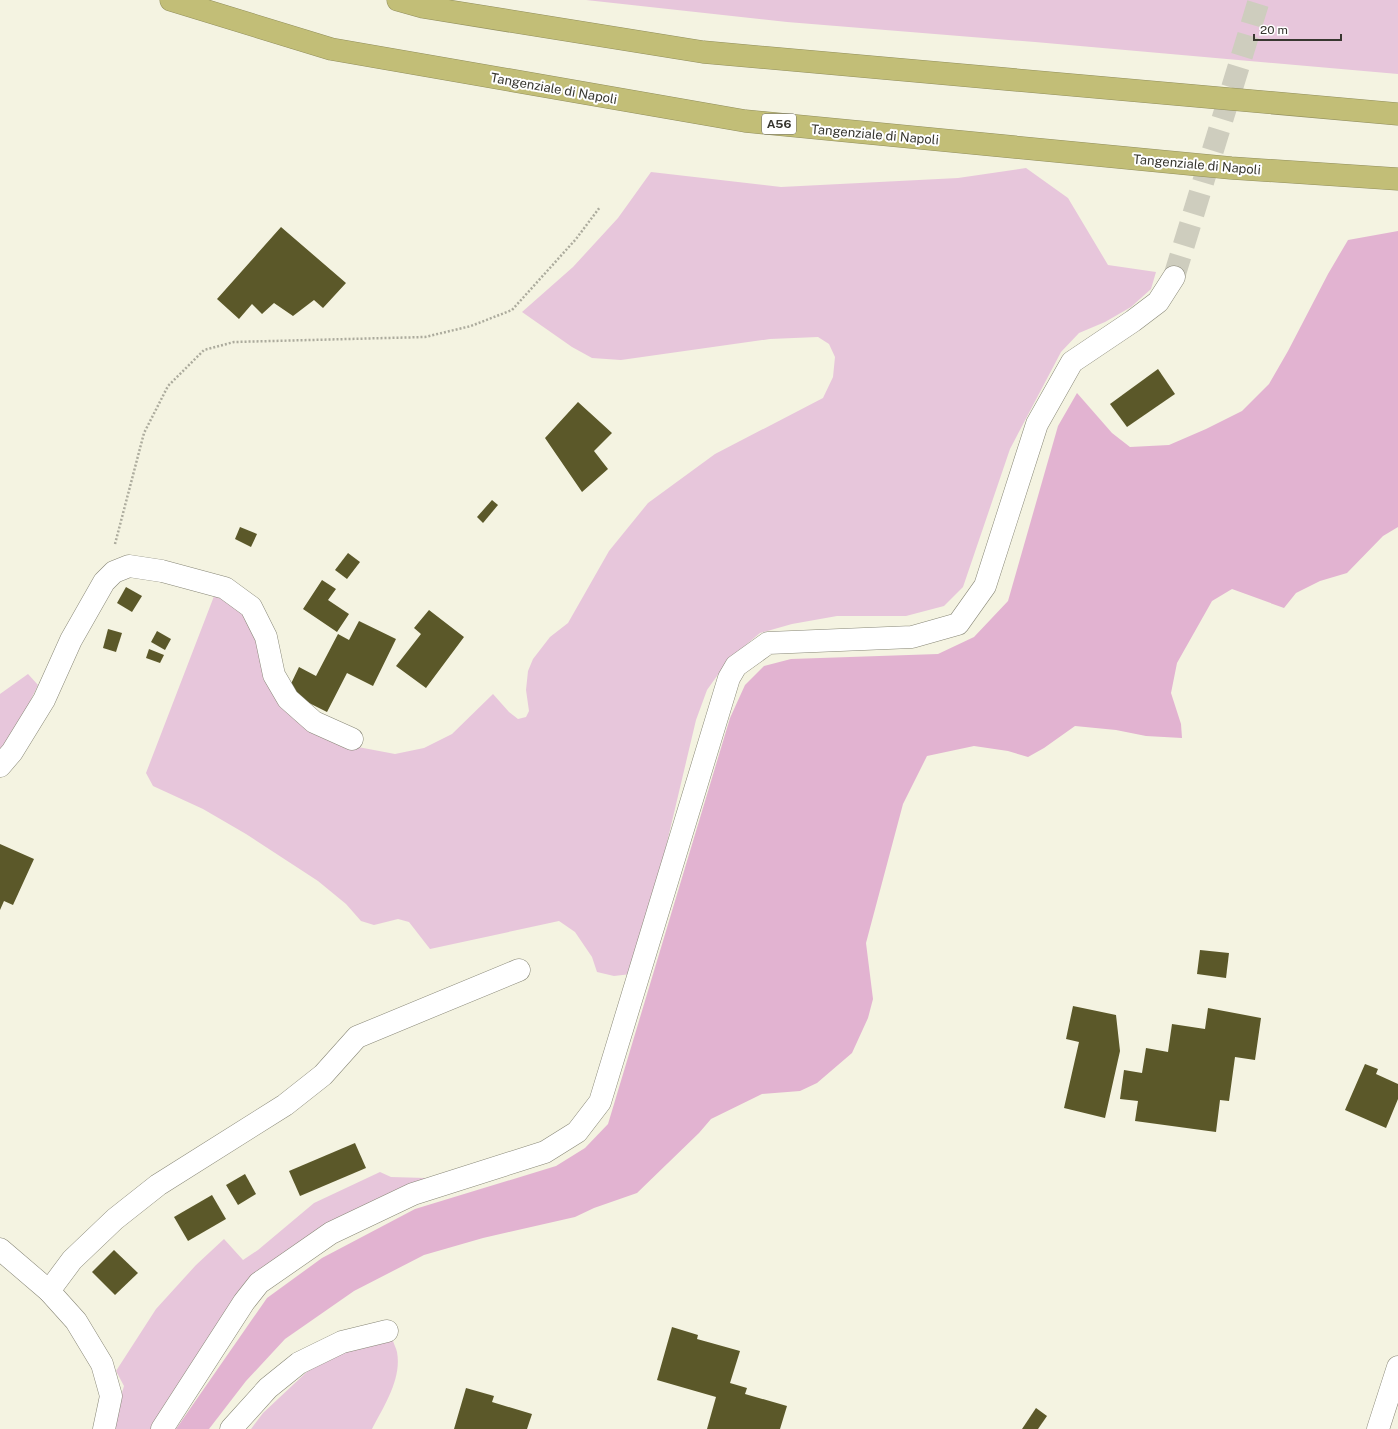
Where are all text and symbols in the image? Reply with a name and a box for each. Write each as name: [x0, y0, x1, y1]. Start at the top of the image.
scale bar: [1254, 16, 1341, 42]
text: 20 m: [1260, 23, 1288, 37]
street label: Tangenziale di Napoli: [489, 70, 618, 107]
road number: A56: [762, 114, 796, 134]
street label: Tangenziale di Napoli: [810, 121, 939, 148]
street label: Tangenziale di Napoli: [1132, 151, 1261, 178]

